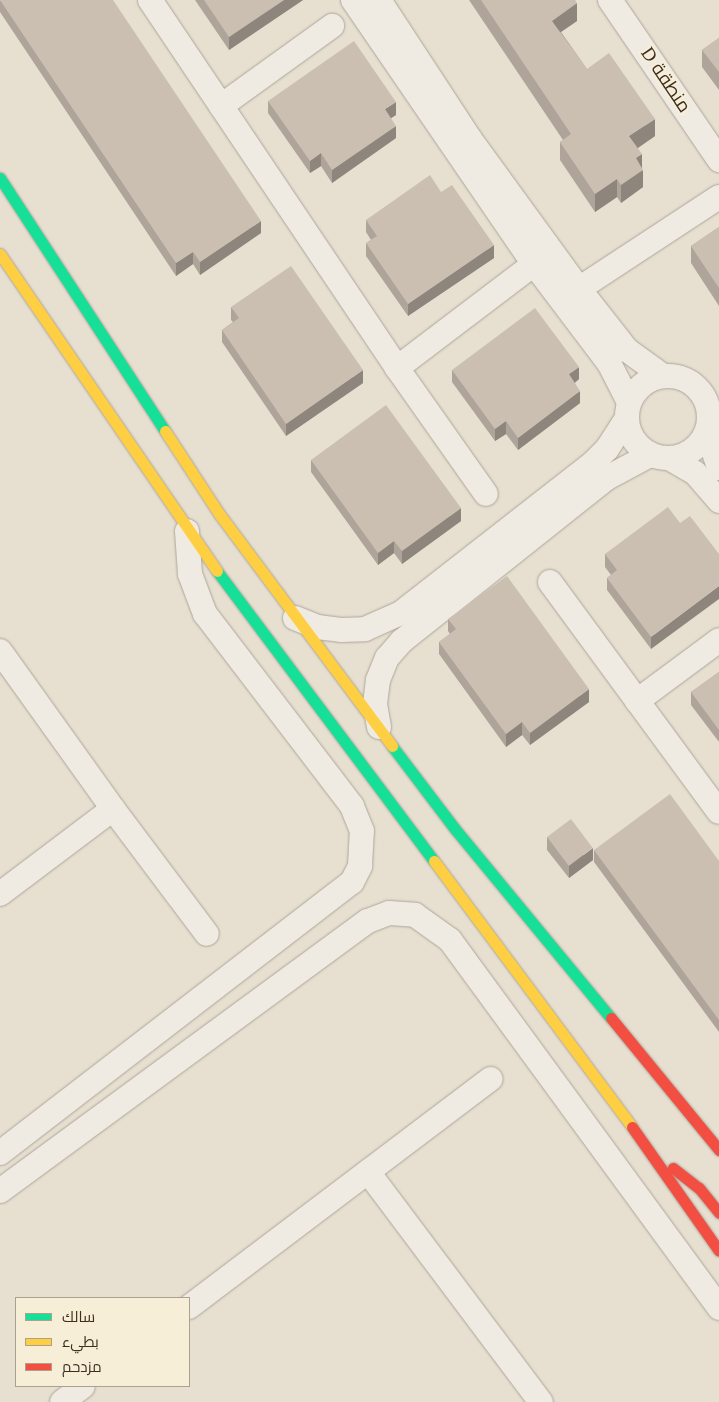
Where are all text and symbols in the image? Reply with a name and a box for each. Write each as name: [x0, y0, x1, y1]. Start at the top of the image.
street label: D منطقة: [635, 43, 695, 117]
legend: [15, 1297, 190, 1387]
text: سالك: [62, 1306, 95, 1329]
text: بطيء: [62, 1331, 99, 1354]
text: مزدحم: [62, 1356, 102, 1379]

